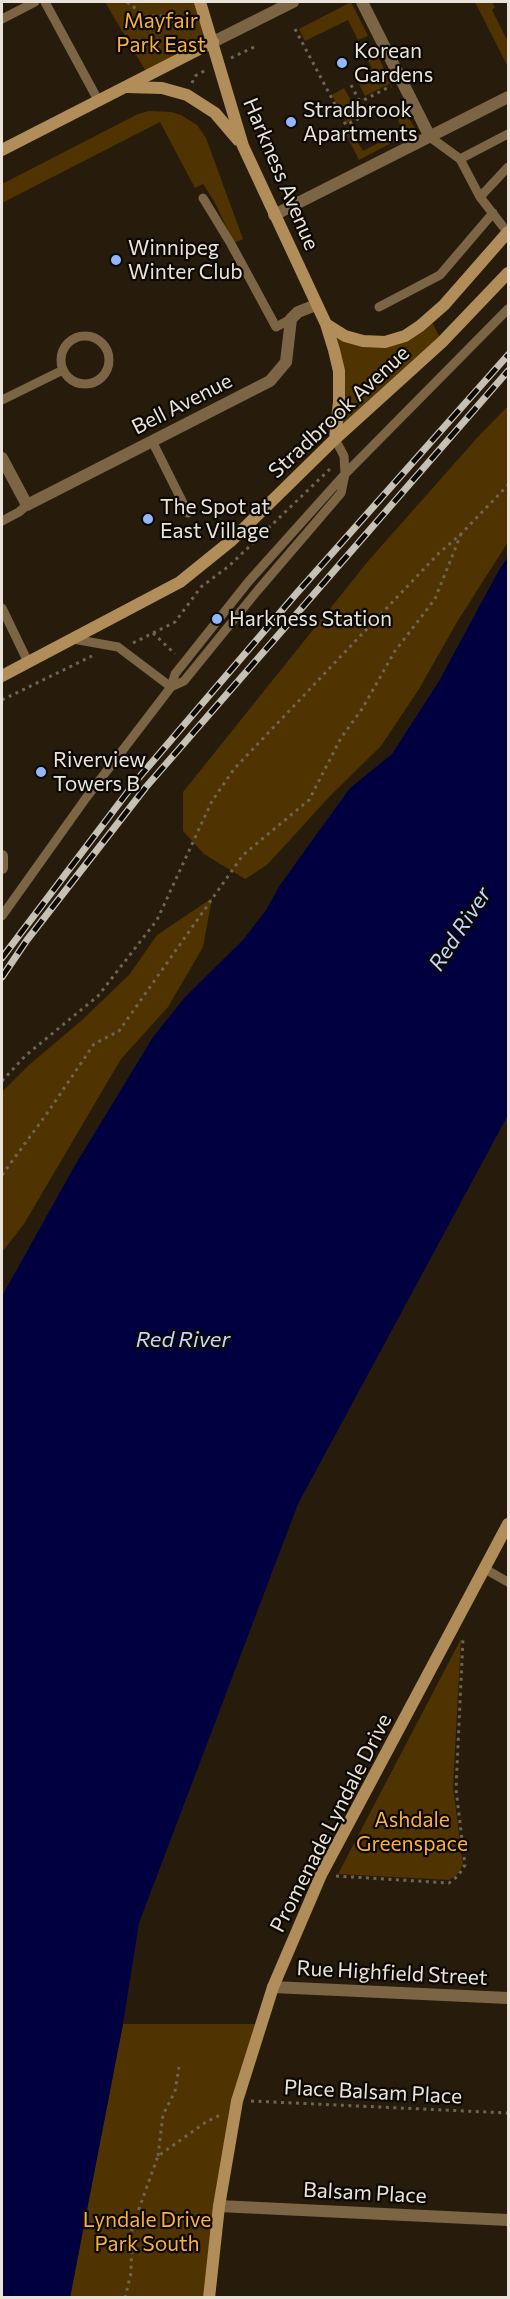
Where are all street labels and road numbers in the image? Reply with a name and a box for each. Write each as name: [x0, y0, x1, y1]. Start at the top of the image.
street label: Harkness Avenue: [238, 94, 324, 254]
street label: Stradbrook Avenue: [264, 340, 414, 484]
street label: Bell Avenue: [128, 368, 236, 440]
street label: Promenade Lyndale Drive: [265, 1709, 397, 1937]
street label: Rue Highfield Street: [296, 1955, 488, 1991]
street label: Place Balsam Place: [283, 2075, 463, 2109]
street label: Balsam Place: [303, 2177, 427, 2209]

